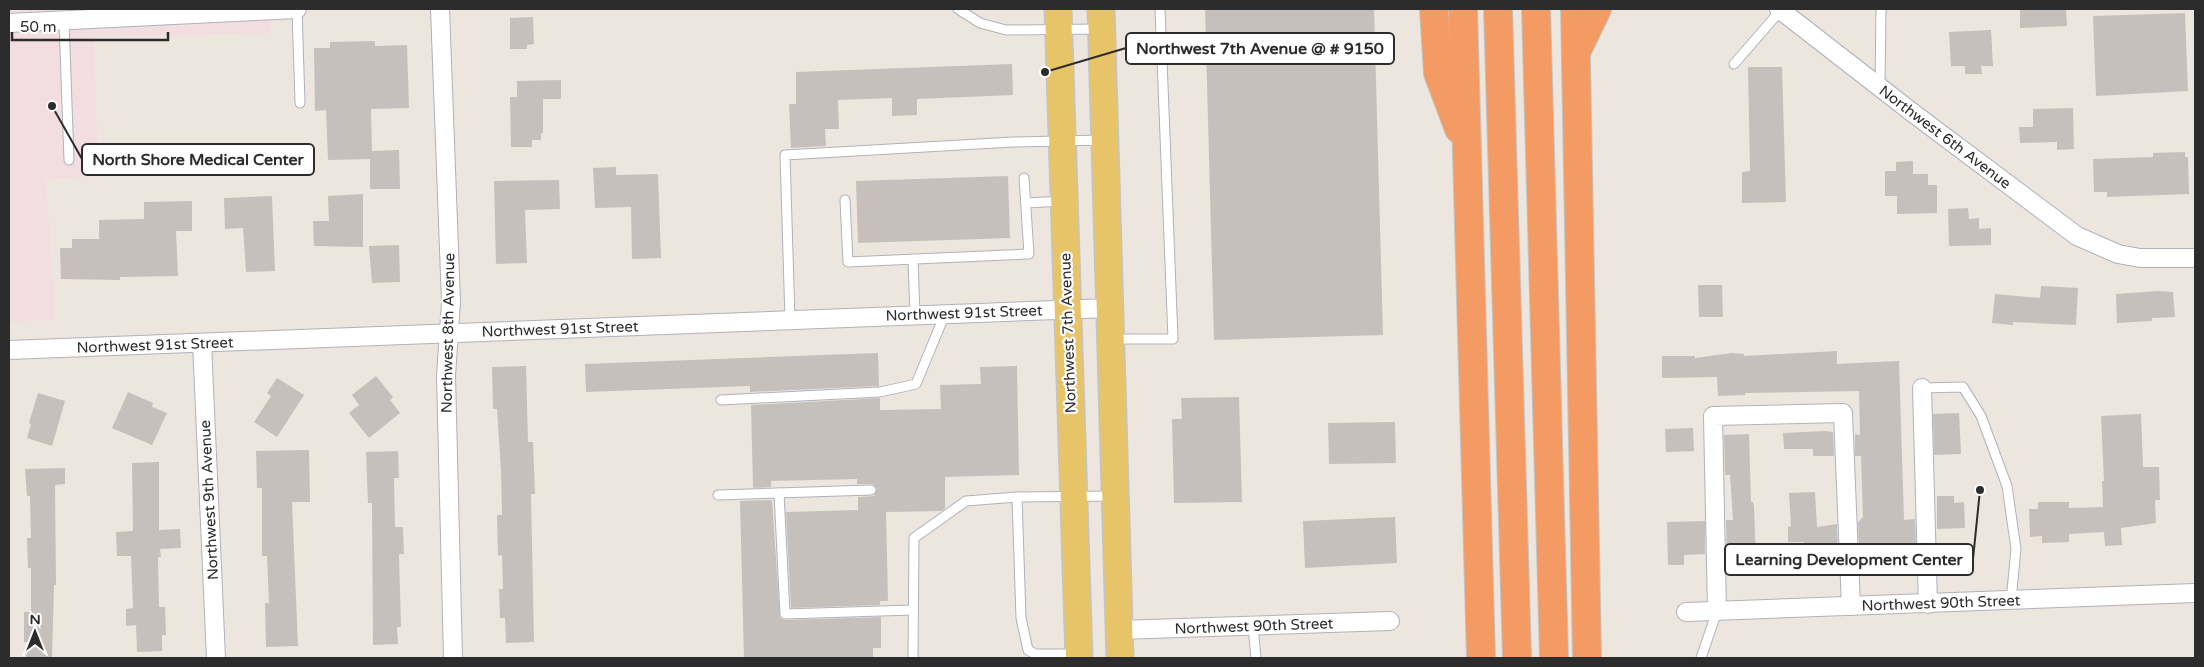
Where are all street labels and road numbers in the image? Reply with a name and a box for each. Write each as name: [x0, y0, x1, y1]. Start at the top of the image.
street label: Northwest 6th Avenue: [1876, 82, 2014, 192]
street label: Northwest 8th Avenue: [438, 253, 458, 413]
street label: Northwest 7th Avenue: [1056, 253, 1080, 413]
street label: Northwest 91st Street: [885, 301, 1043, 325]
street label: Northwest 91st Street: [481, 317, 639, 341]
street label: Northwest 91st Street: [76, 333, 234, 357]
street label: Northwest 9th Avenue: [196, 419, 222, 581]
street label: Northwest 90th Street: [1861, 591, 2021, 615]
street label: Northwest 90th Street: [1174, 614, 1334, 638]

